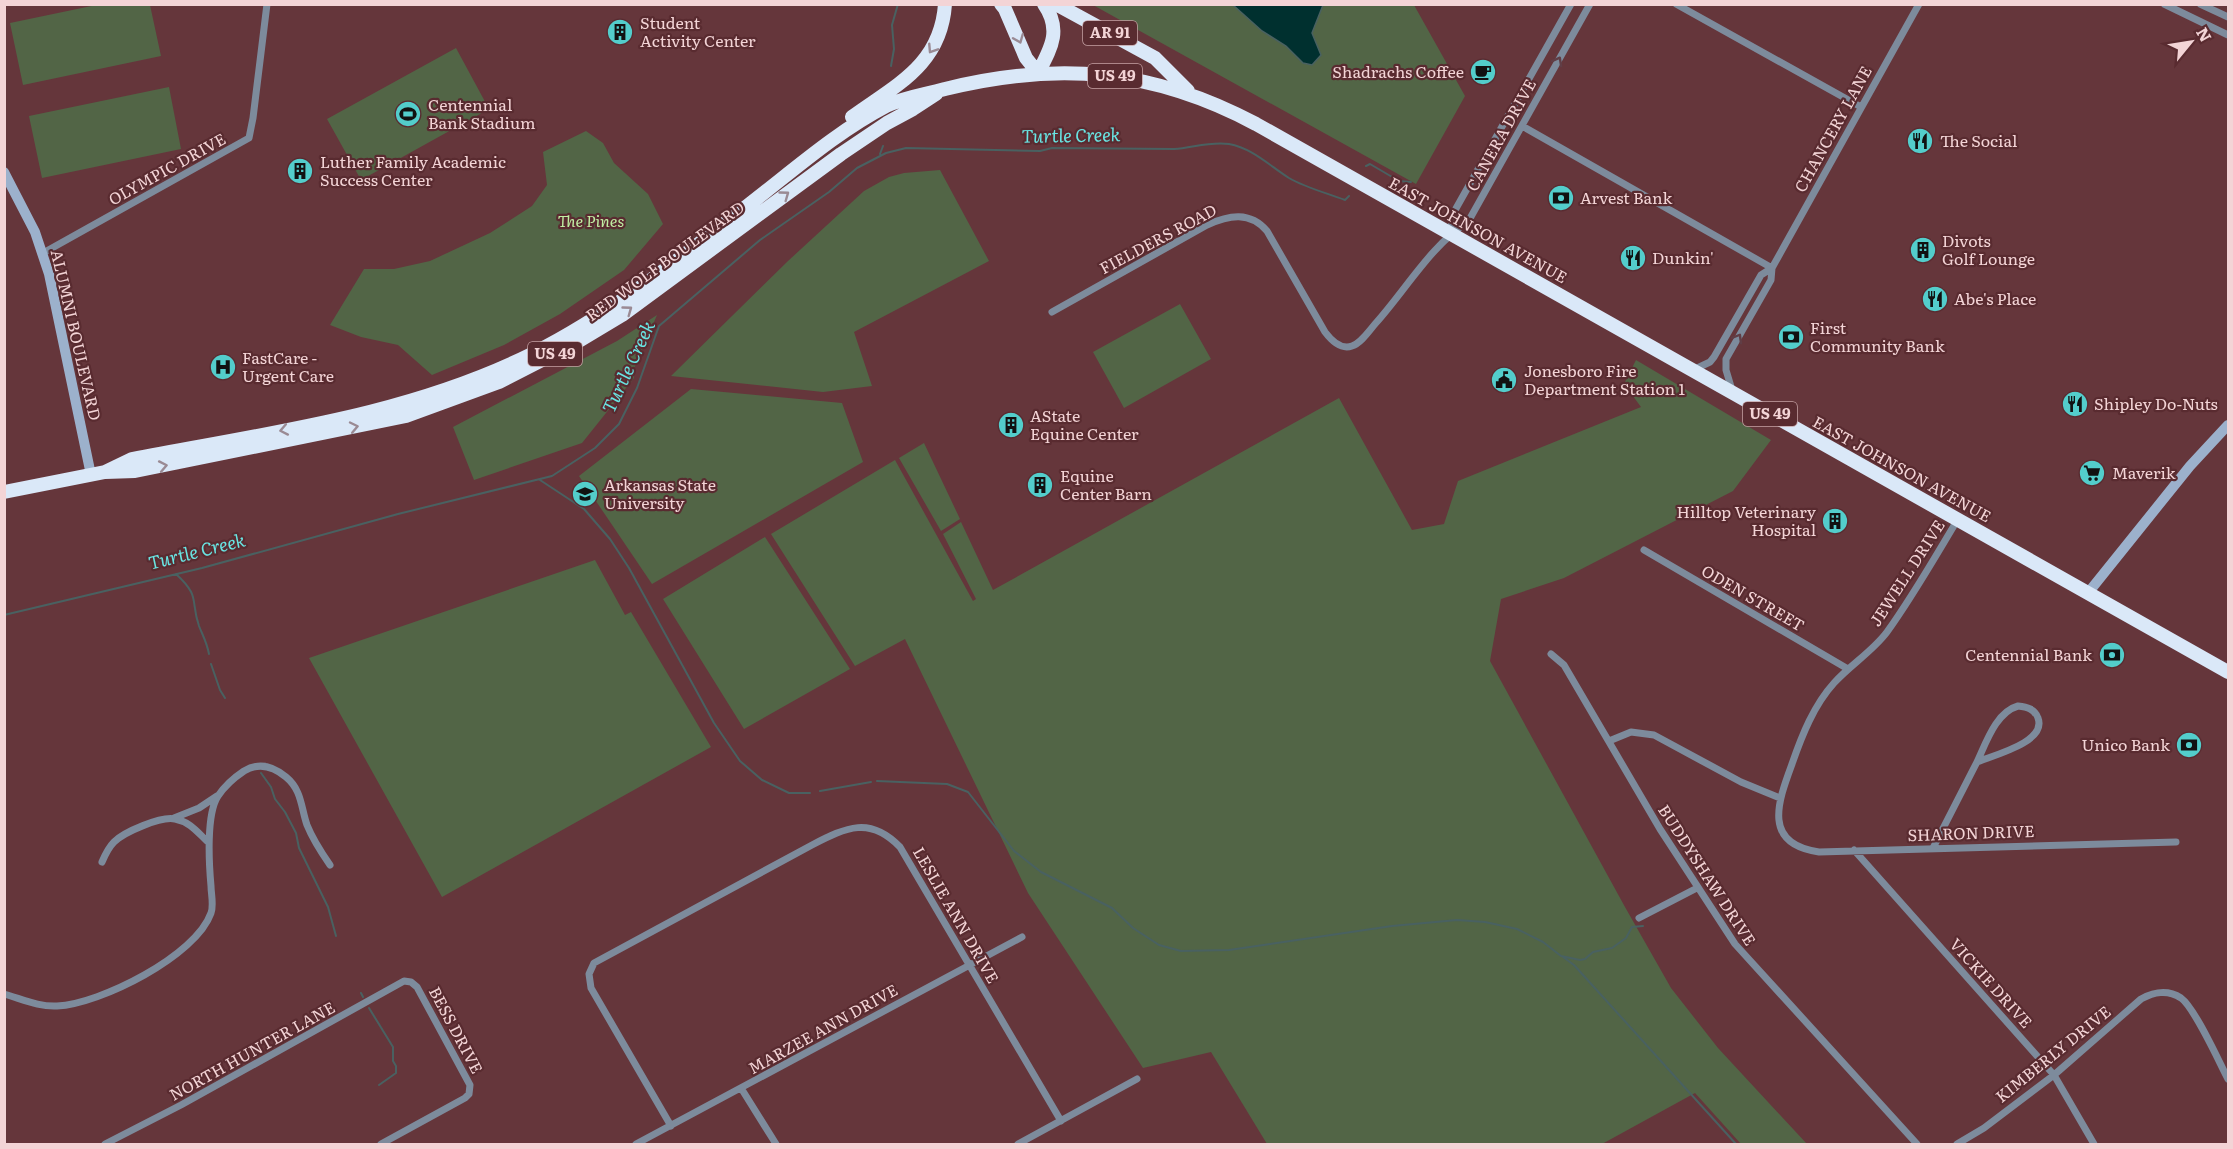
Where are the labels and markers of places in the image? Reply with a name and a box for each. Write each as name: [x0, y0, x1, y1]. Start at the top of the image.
place label: Student Activity Center: [640, 10, 756, 52]
building icon: Student Activity Center: [605, 17, 635, 47]
cafe icon: Shadrachs Coffee: [1468, 57, 1498, 87]
place label: Shadrachs Coffee: [1332, 59, 1464, 83]
place label: Centennial Bank Stadium: [428, 92, 536, 134]
sports icon: Centennial Bank Stadium: [393, 99, 423, 129]
restaurant icon: The Social: [1905, 126, 1935, 156]
place label: The Social: [1940, 128, 2017, 152]
place label: Luther Family Academic Success Center: [320, 149, 506, 191]
building icon: Luther Family Academic Success Center: [285, 156, 315, 186]
bank icon: Arvest Bank: [1546, 183, 1576, 213]
place label: Arvest Bank: [1580, 185, 1672, 209]
place label: Divots Golf Lounge: [1942, 228, 2035, 270]
building icon: Divots Golf Lounge: [1908, 235, 1938, 265]
restaurant icon: Dunkin': [1618, 243, 1648, 273]
place label: Dunkin': [1652, 245, 1714, 269]
restaurant icon: Abe's Place: [1920, 284, 1950, 314]
place label: Abe's Place: [1954, 286, 2036, 310]
place label: First Community Bank: [1810, 315, 1945, 357]
bank icon: First Community Bank: [1776, 322, 1806, 352]
place label: FastCare - Urgent Care: [242, 345, 334, 387]
hospital icon: FastCare - Urgent Care: [208, 352, 238, 382]
place label: Jonesboro Fire Department Station 1: [1524, 358, 1685, 400]
public building icon: Jonesboro Fire Department Station 1: [1489, 365, 1519, 395]
restaurant icon: Shipley Do-Nuts: [2060, 389, 2090, 419]
place label: Shipley Do-Nuts: [2094, 391, 2218, 415]
place label: AState Equine Center: [1030, 403, 1139, 445]
building icon: AState Equine Center: [996, 410, 1026, 440]
supermarket icon: Maverik: [2077, 458, 2107, 488]
place label: Maverik: [2112, 460, 2176, 484]
place label: Equine Center Barn: [1060, 463, 1152, 505]
building icon: Equine Center Barn: [1025, 470, 1055, 500]
place label: Arkansas State University: [604, 472, 716, 514]
school or university icon: Arkansas State University: [570, 479, 600, 509]
place label: Hilltop Veterinary Hospital: [1676, 499, 1817, 541]
building icon: Hilltop Veterinary Hospital: [1820, 506, 1850, 536]
bank icon: Centennial Bank: [2097, 640, 2127, 670]
place label: Centennial Bank: [1965, 642, 2092, 666]
bank icon: Unico Bank: [2174, 730, 2204, 760]
place label: Unico Bank: [2082, 732, 2170, 756]

